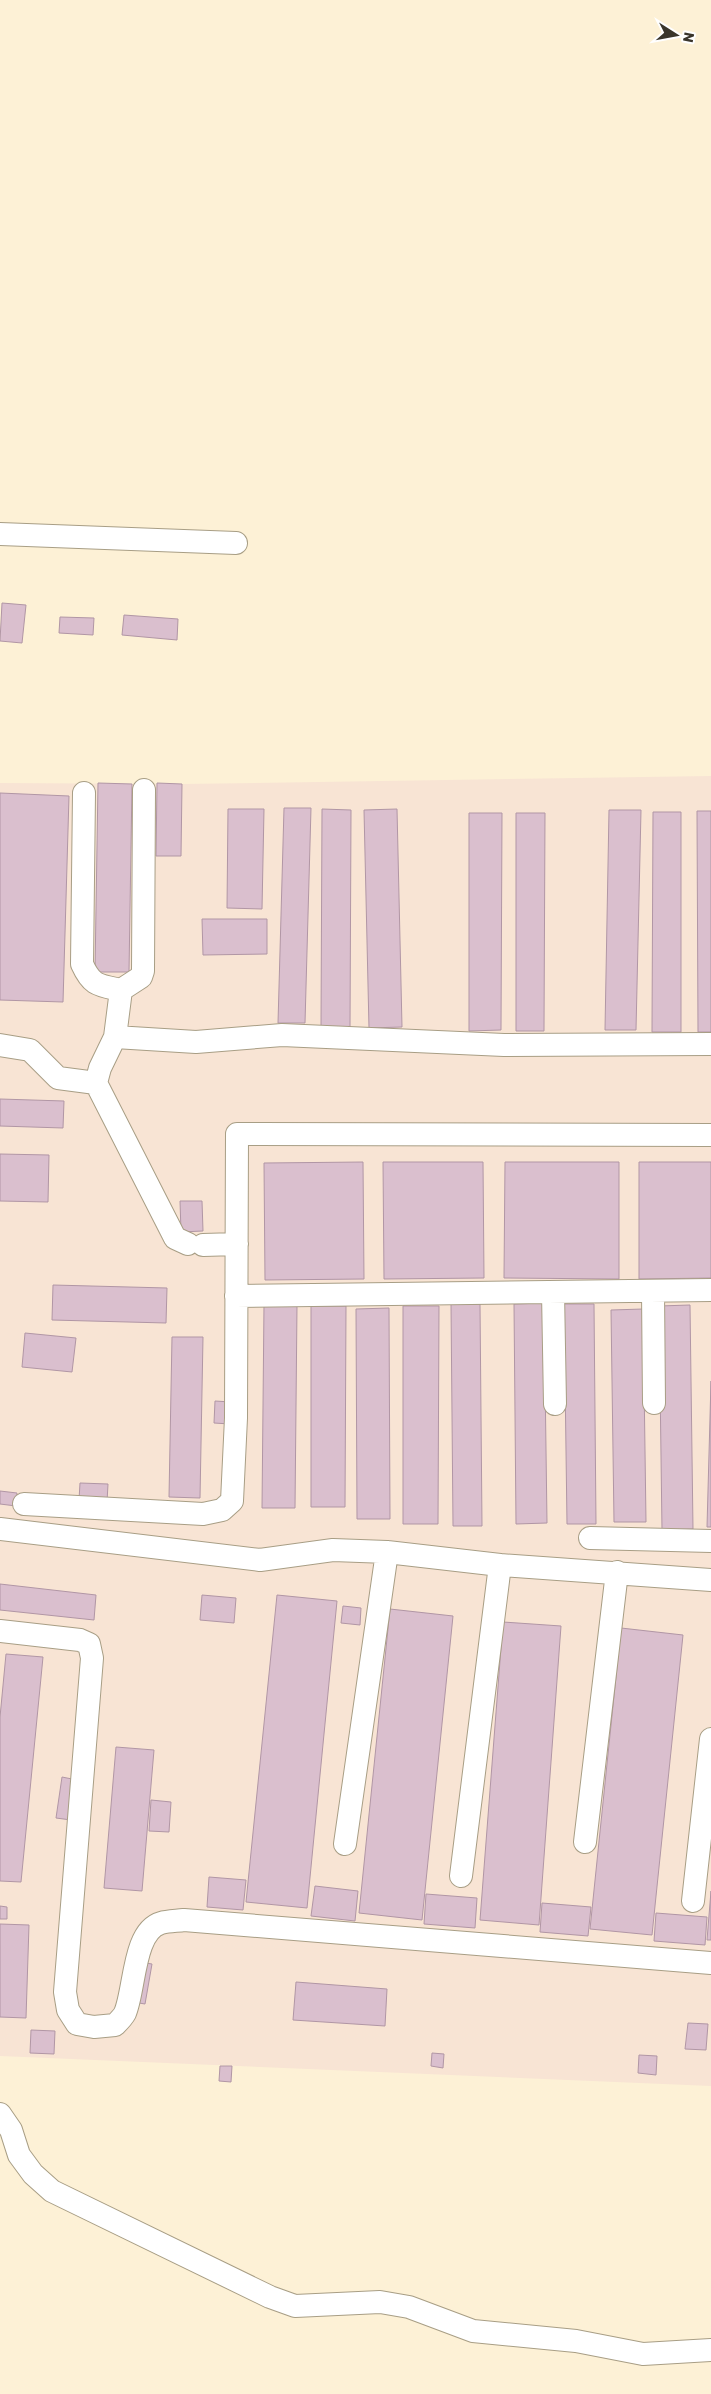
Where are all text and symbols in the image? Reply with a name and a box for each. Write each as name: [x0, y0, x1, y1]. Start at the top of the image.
north arrow: [651, 10, 701, 60]
text: N: [679, 31, 698, 44]

